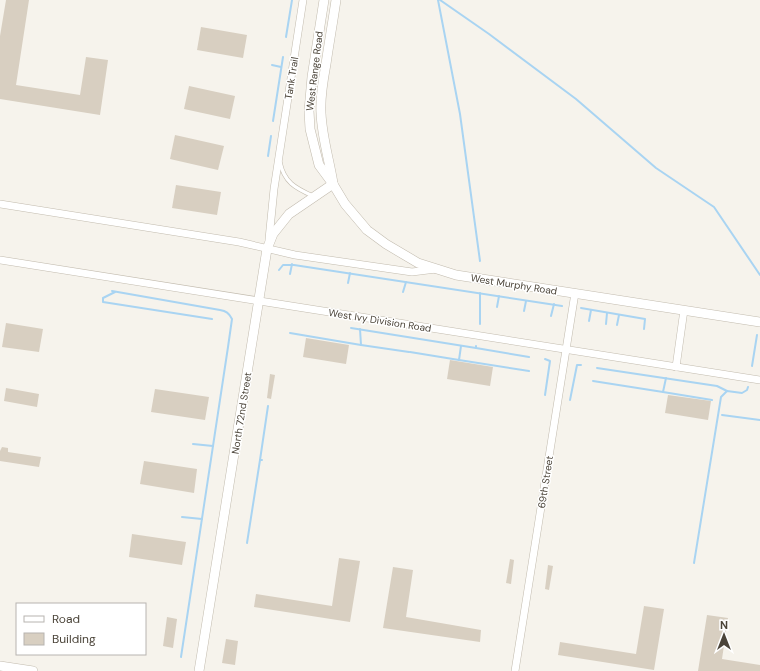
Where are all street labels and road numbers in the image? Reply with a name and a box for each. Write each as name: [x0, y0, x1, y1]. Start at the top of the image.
street label: West Range Road: [303, 30, 326, 112]
street label: Tank Trail: [282, 56, 301, 100]
street label: West Murphy Road: [470, 271, 558, 298]
street label: West Ivy Division Road: [328, 306, 432, 335]
street label: North 72nd Street: [229, 371, 254, 455]
street label: 69th Street: [535, 455, 556, 509]

